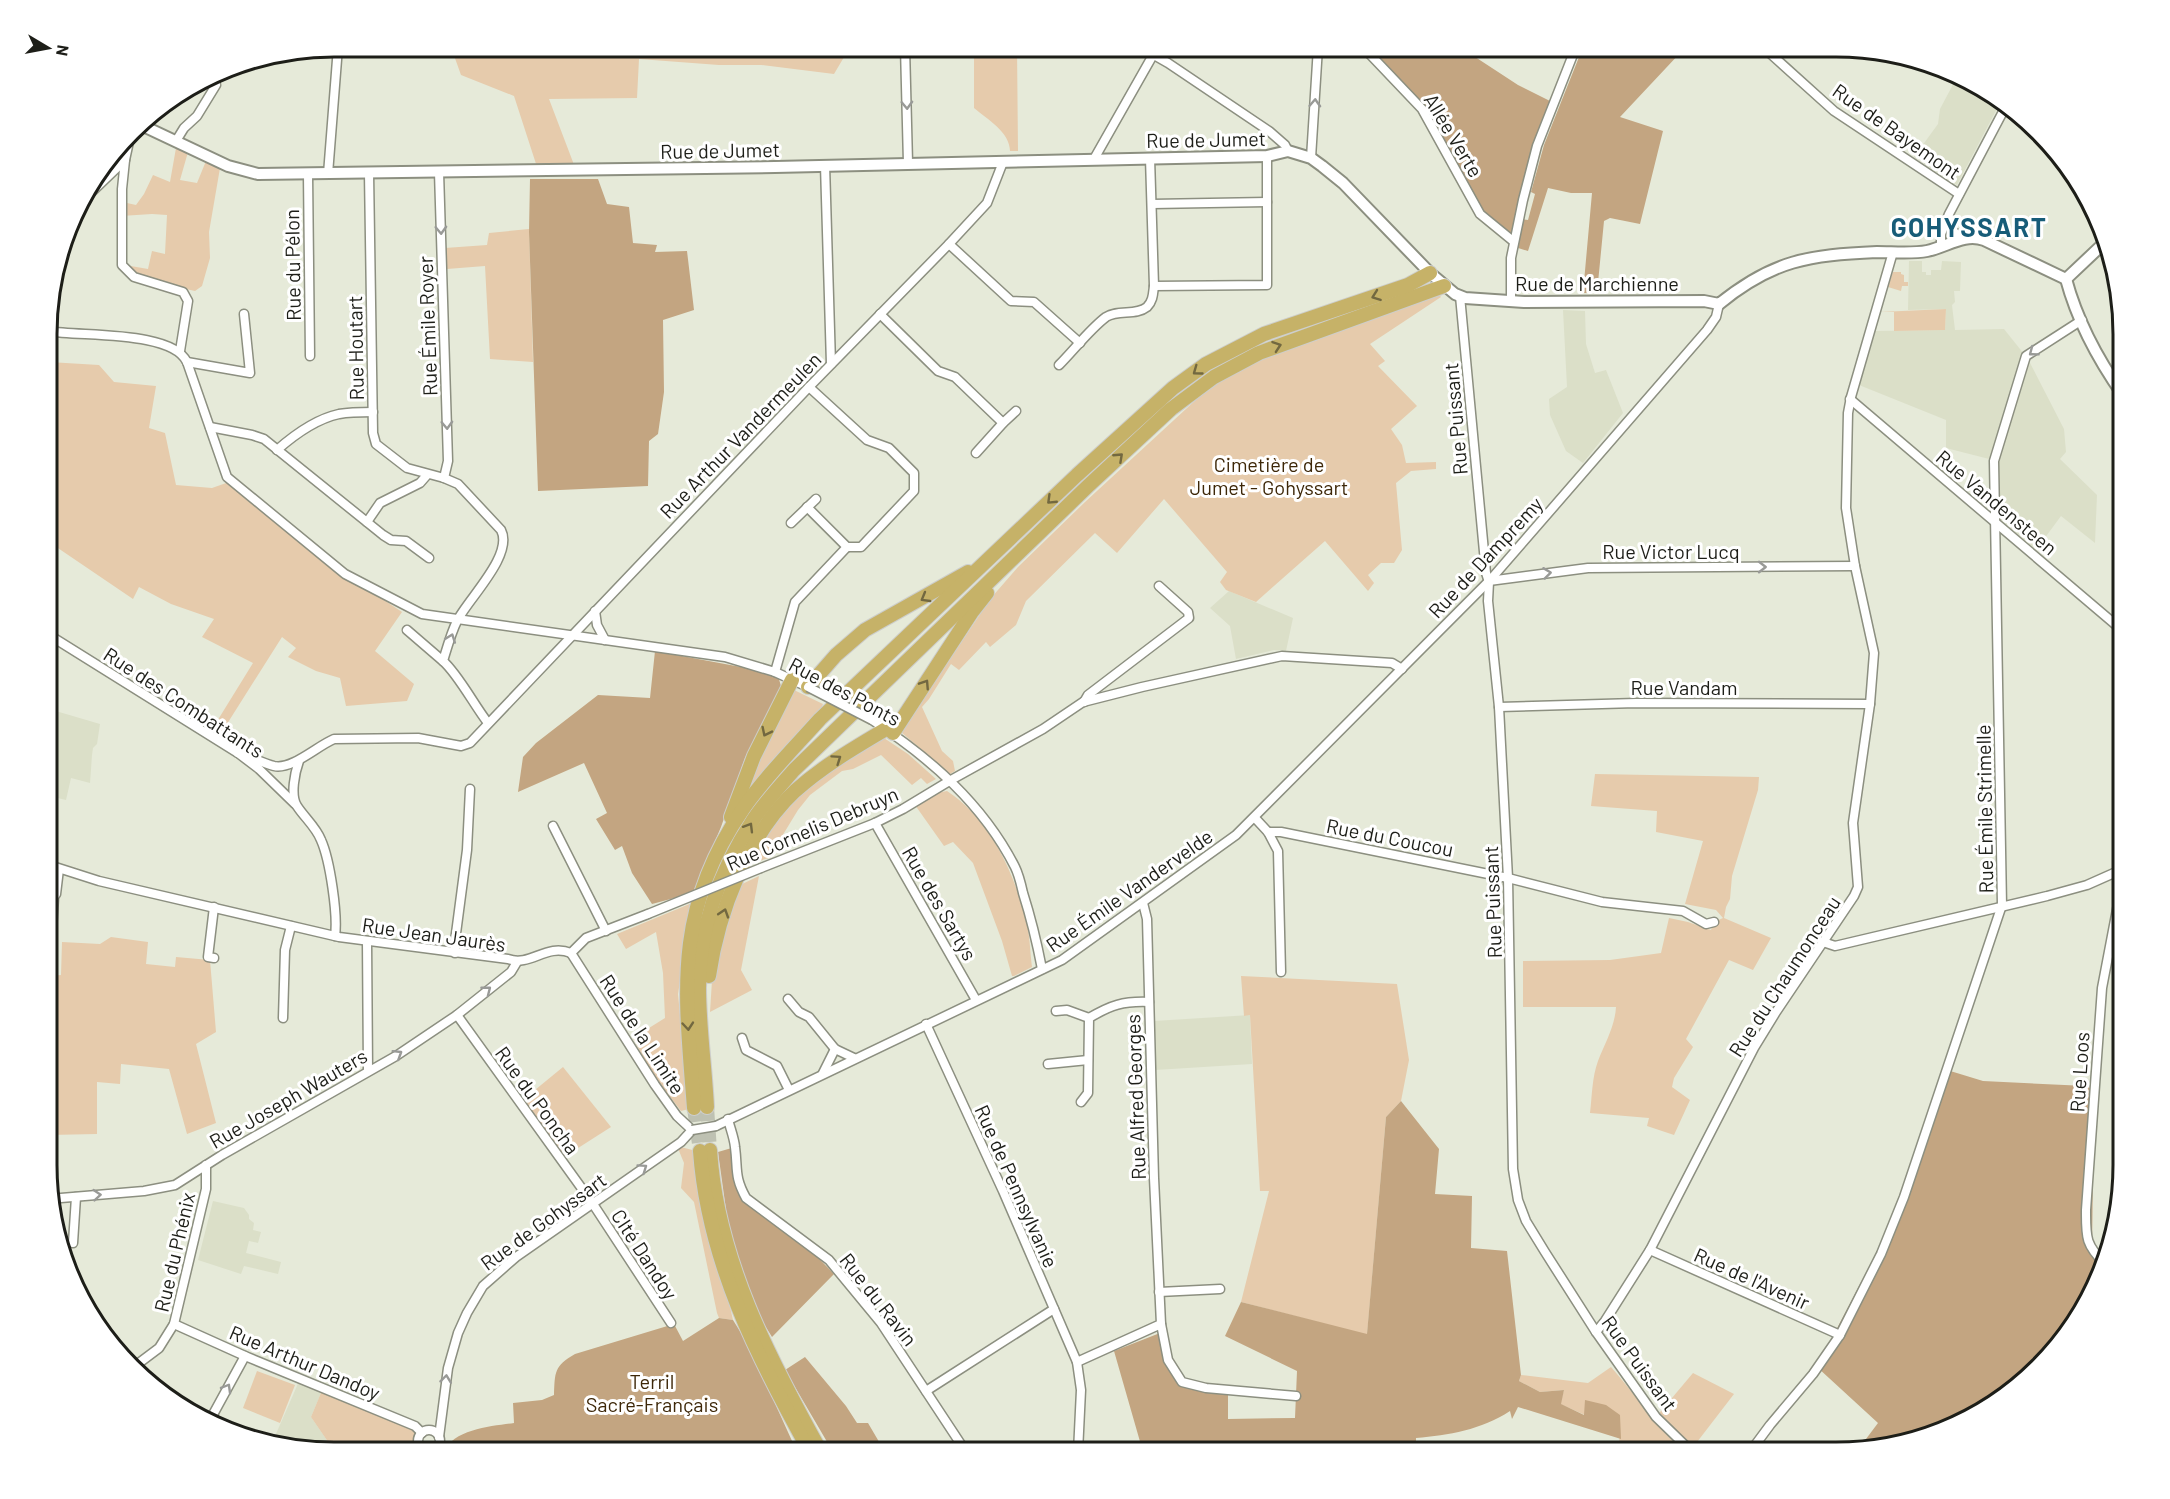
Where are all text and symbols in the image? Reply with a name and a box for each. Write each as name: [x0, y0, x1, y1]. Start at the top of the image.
north arrow: [18, 18, 78, 78]
text: N: [53, 44, 74, 58]
street label: Rue de Bayemont: [1828, 78, 1966, 184]
street label: Allée Verte: [1420, 89, 1488, 181]
one-way arrow: [1309, 98, 1322, 107]
one-way arrow: [900, 100, 913, 109]
street label: Rue de Jumet: [1146, 126, 1266, 152]
street label: Rue de Jumet: [660, 137, 780, 163]
street label: Rue du Pélon: [279, 209, 305, 321]
district label: GOHYSSART: [1891, 211, 2047, 242]
one-way arrow: [435, 226, 447, 235]
street label: Rue Émile Royer: [413, 256, 441, 396]
street label: Rue de Marchienne: [1515, 271, 1679, 295]
one-way arrow: [1371, 289, 1382, 302]
street label: Rue Houtart: [342, 295, 368, 401]
one-way arrow: [1271, 341, 1282, 354]
one-way arrow: [2029, 345, 2040, 356]
street label: Rue Arthur Vandermeulen: [654, 347, 826, 523]
street label: Rue Puissant: [1438, 362, 1472, 476]
one-way arrow: [1192, 363, 1203, 374]
one-way arrow: [441, 421, 453, 430]
street label: Rue Vandensteen: [1932, 444, 2062, 560]
park label: Cimetière de Jumet - Gohyssart: [1190, 452, 1348, 499]
one-way arrow: [1112, 453, 1122, 464]
one-way arrow: [1047, 492, 1058, 503]
street label: Rue de Dampremy: [1423, 492, 1547, 622]
street label: Rue Victor Lucq: [1602, 539, 1740, 563]
one-way arrow: [1758, 561, 1767, 573]
one-way arrow: [1542, 567, 1551, 580]
one-way arrow: [921, 590, 931, 602]
one-way arrow: [444, 633, 456, 644]
street label: Rue des Combattants: [100, 641, 268, 763]
street label: Rue des Ponts: [785, 652, 905, 730]
street label: Rue Vandam: [1631, 675, 1737, 699]
one-way arrow: [918, 680, 929, 691]
street label: Rue Émile Strimelle: [1971, 724, 1997, 894]
one-way arrow: [761, 726, 773, 737]
one-way arrow: [830, 755, 841, 766]
street label: Rue Cornelis Debruyn: [722, 781, 902, 875]
street label: Rue du Coucou: [1324, 813, 1456, 861]
one-way arrow: [741, 823, 753, 833]
street label: Rue Émile Vandervelde: [1041, 823, 1217, 957]
street label: Rue des Sartys: [898, 842, 982, 964]
street label: Rue Puissant: [1478, 845, 1506, 959]
street label: Rue du Chaumonceau: [1723, 891, 1845, 1061]
one-way arrow: [716, 908, 729, 919]
street label: Rue Jean Jaurès: [361, 912, 507, 956]
street label: Rue de la Limite: [595, 970, 691, 1098]
one-way arrow: [481, 987, 492, 998]
street label: Rue Alfred Georges: [1120, 1014, 1150, 1180]
one-way arrow: [681, 1022, 694, 1031]
street label: Rue Loos: [2064, 1031, 2094, 1113]
street label: Rue du Poncha: [491, 1041, 585, 1159]
street label: Rue Joseph Wauters: [205, 1043, 371, 1153]
one-way arrow: [392, 1050, 402, 1062]
street label: Rue de Pennsylvanie: [970, 1101, 1064, 1271]
one-way arrow: [637, 1165, 648, 1176]
street label: Rue de Gohyssart: [475, 1167, 611, 1275]
one-way arrow: [92, 1189, 101, 1202]
street label: Rue du Phénix: [149, 1190, 199, 1314]
street label: CIté Dandoy: [607, 1204, 683, 1304]
street label: Rue de l'Avenir: [1691, 1242, 1813, 1314]
street label: Rue du Ravin: [835, 1248, 923, 1350]
street label: Rue Puissant: [1597, 1310, 1683, 1416]
street label: Rue Arthur Dandoy: [226, 1319, 384, 1405]
park label: Terril Sacré-Français: [586, 1369, 718, 1416]
one-way arrow: [440, 1375, 452, 1384]
one-way arrow: [220, 1384, 231, 1394]

